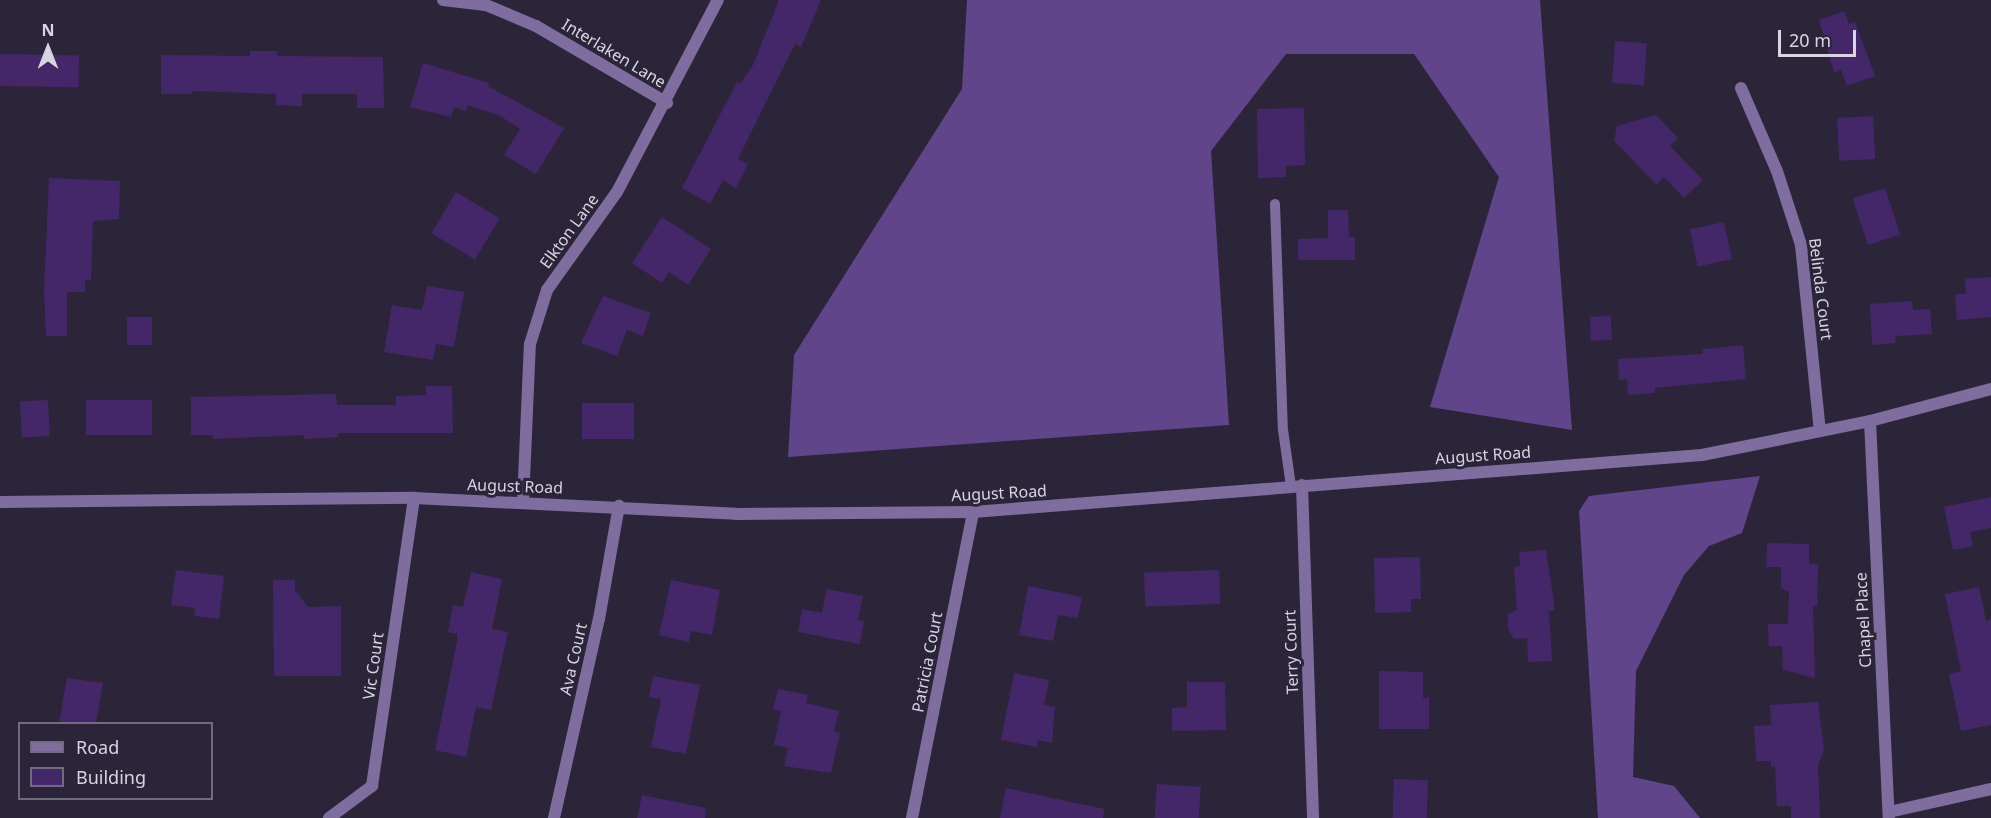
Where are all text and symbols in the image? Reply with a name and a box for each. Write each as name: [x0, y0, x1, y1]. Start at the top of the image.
street label: Interlaken Lane: [559, 14, 669, 92]
north arrow: [18, 18, 78, 78]
scale bar: [1781, 18, 1859, 56]
text: N: [41, 19, 55, 41]
text: 20 m: [1789, 28, 1831, 52]
street label: Elkton Lane: [536, 190, 602, 272]
street label: Belinda Court: [1805, 237, 1837, 341]
street label: August Road: [1435, 442, 1531, 468]
street label: August Road: [467, 475, 563, 497]
street label: August Road: [951, 481, 1047, 505]
street label: Chapel Place: [1851, 572, 1875, 668]
street label: Terry Court: [1280, 609, 1302, 695]
street label: Patricia Court: [908, 610, 946, 714]
street label: Ava Court: [555, 621, 591, 697]
street label: Vic Court: [359, 631, 387, 701]
legend: [18, 722, 213, 800]
text: Road: [76, 735, 119, 759]
text: Building: [76, 765, 146, 789]

